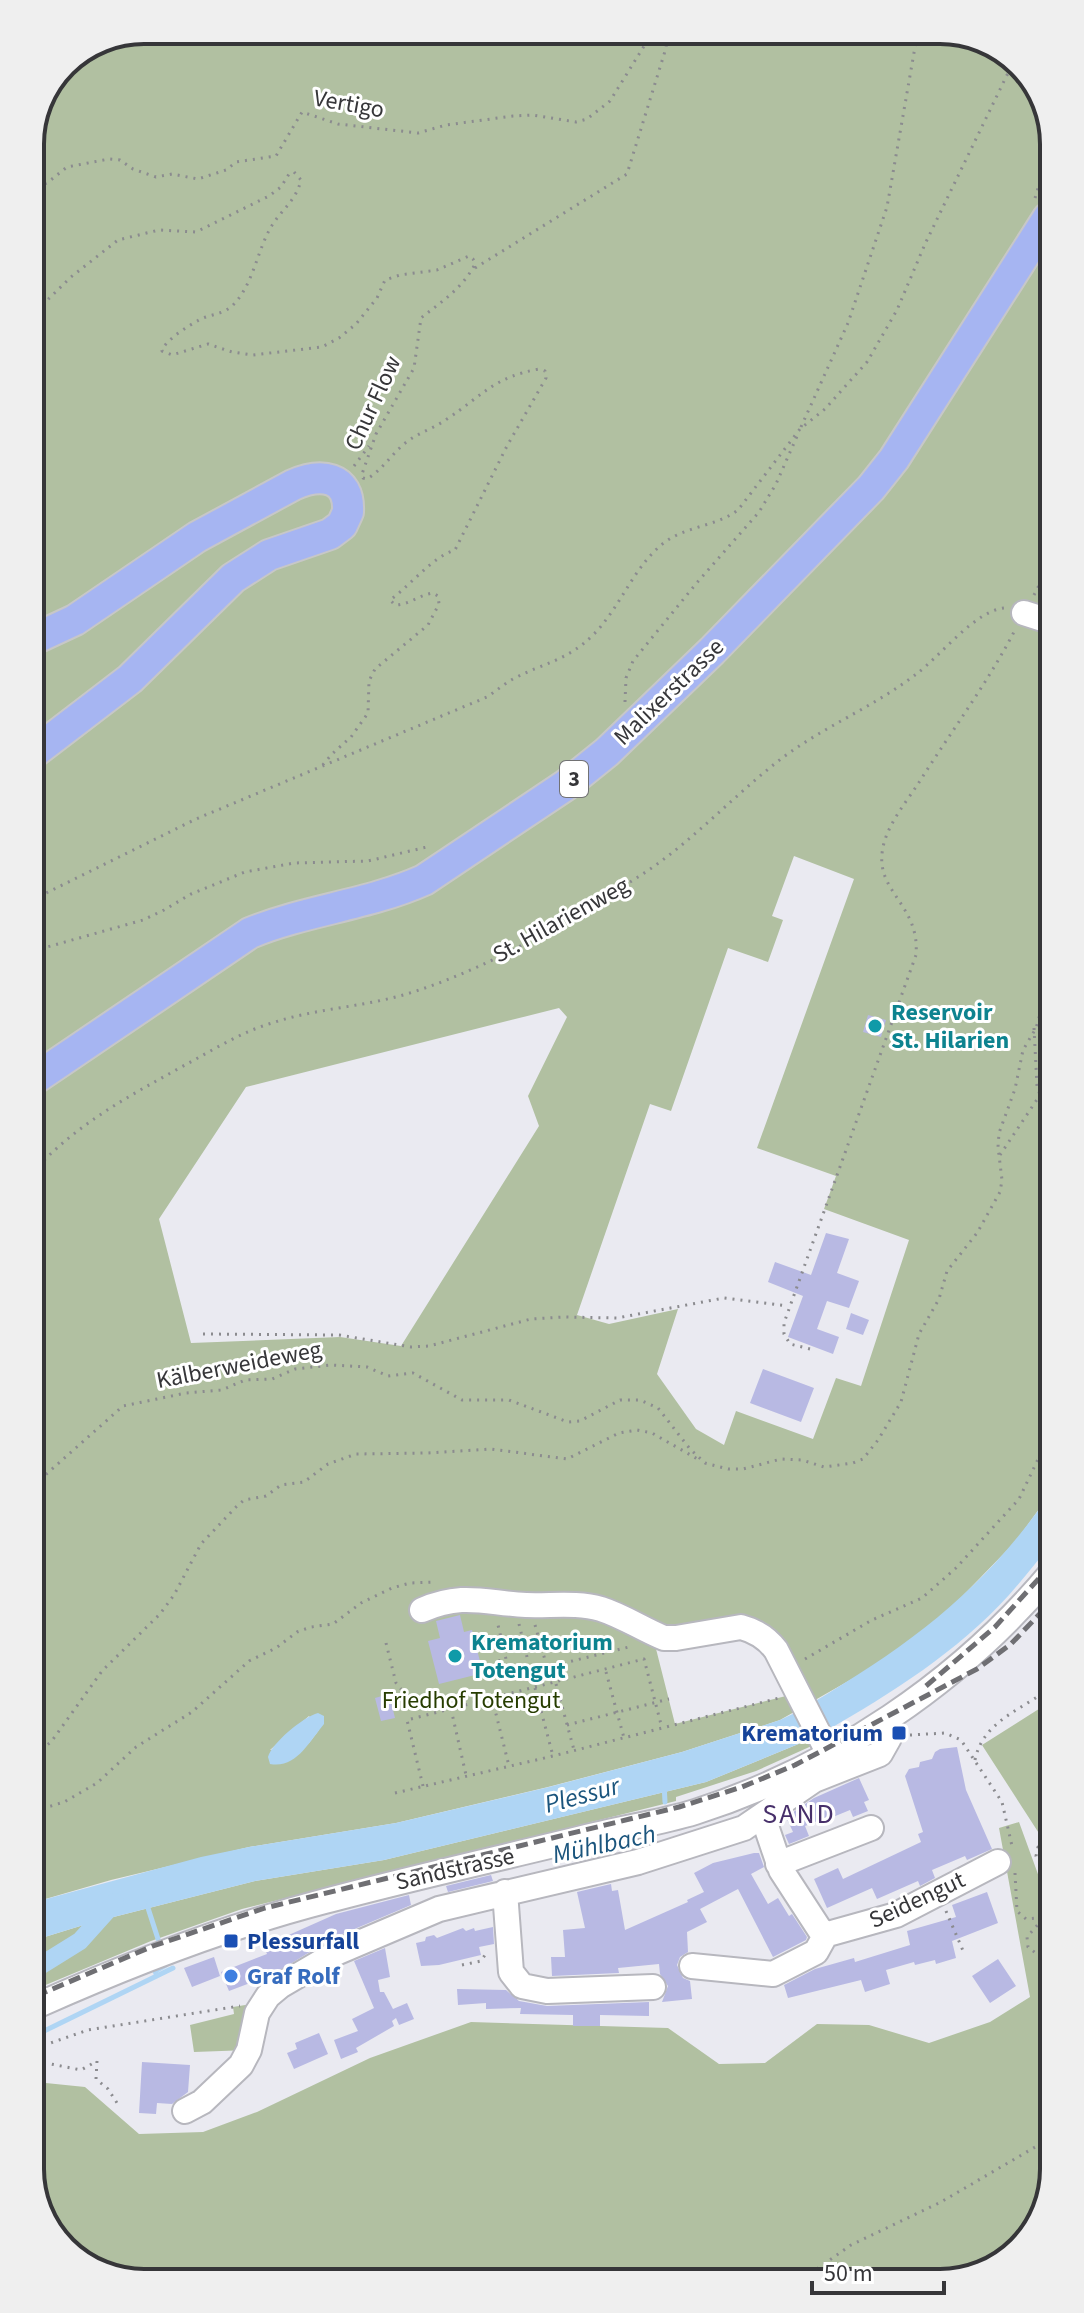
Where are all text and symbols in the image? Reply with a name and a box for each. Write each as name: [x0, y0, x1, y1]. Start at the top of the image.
street label: Vertigo: [311, 81, 387, 127]
street label: Chur Flow: [336, 350, 410, 456]
street label: Malixerstrasse: [606, 630, 732, 754]
road number: 3: [560, 761, 588, 797]
street label: St. Hilarienweg: [486, 868, 636, 972]
place label: Reservoir St. Hilarien: [891, 995, 1009, 1058]
marker: Reservoir St. Hilarien: [866, 1017, 884, 1035]
street label: Kälberweideweg: [154, 1332, 324, 1398]
place label: Krematorium Totengut: [471, 1625, 613, 1688]
marker: Krematorium Totengut: [446, 1647, 464, 1665]
park label: Friedhof Totengut: [382, 1683, 560, 1718]
place label: Krematorium: [741, 1716, 883, 1751]
marker: Krematorium: [890, 1724, 908, 1742]
water label: Plessur: [540, 1767, 625, 1823]
district label: SAND: [762, 1794, 836, 1834]
water label: Mühlbach: [549, 1815, 659, 1873]
street label: Sandstrasse: [392, 1838, 518, 1900]
street label: Seidengut: [863, 1863, 971, 1937]
place label: Plessurfall: [247, 1924, 359, 1959]
marker: Plessurfall: [222, 1932, 240, 1950]
place label: Graf Rolf: [247, 1959, 340, 1994]
marker: Graf Rolf: [222, 1967, 240, 1985]
scale bar: [812, 2245, 944, 2295]
text: 50 m: [824, 2256, 873, 2291]

